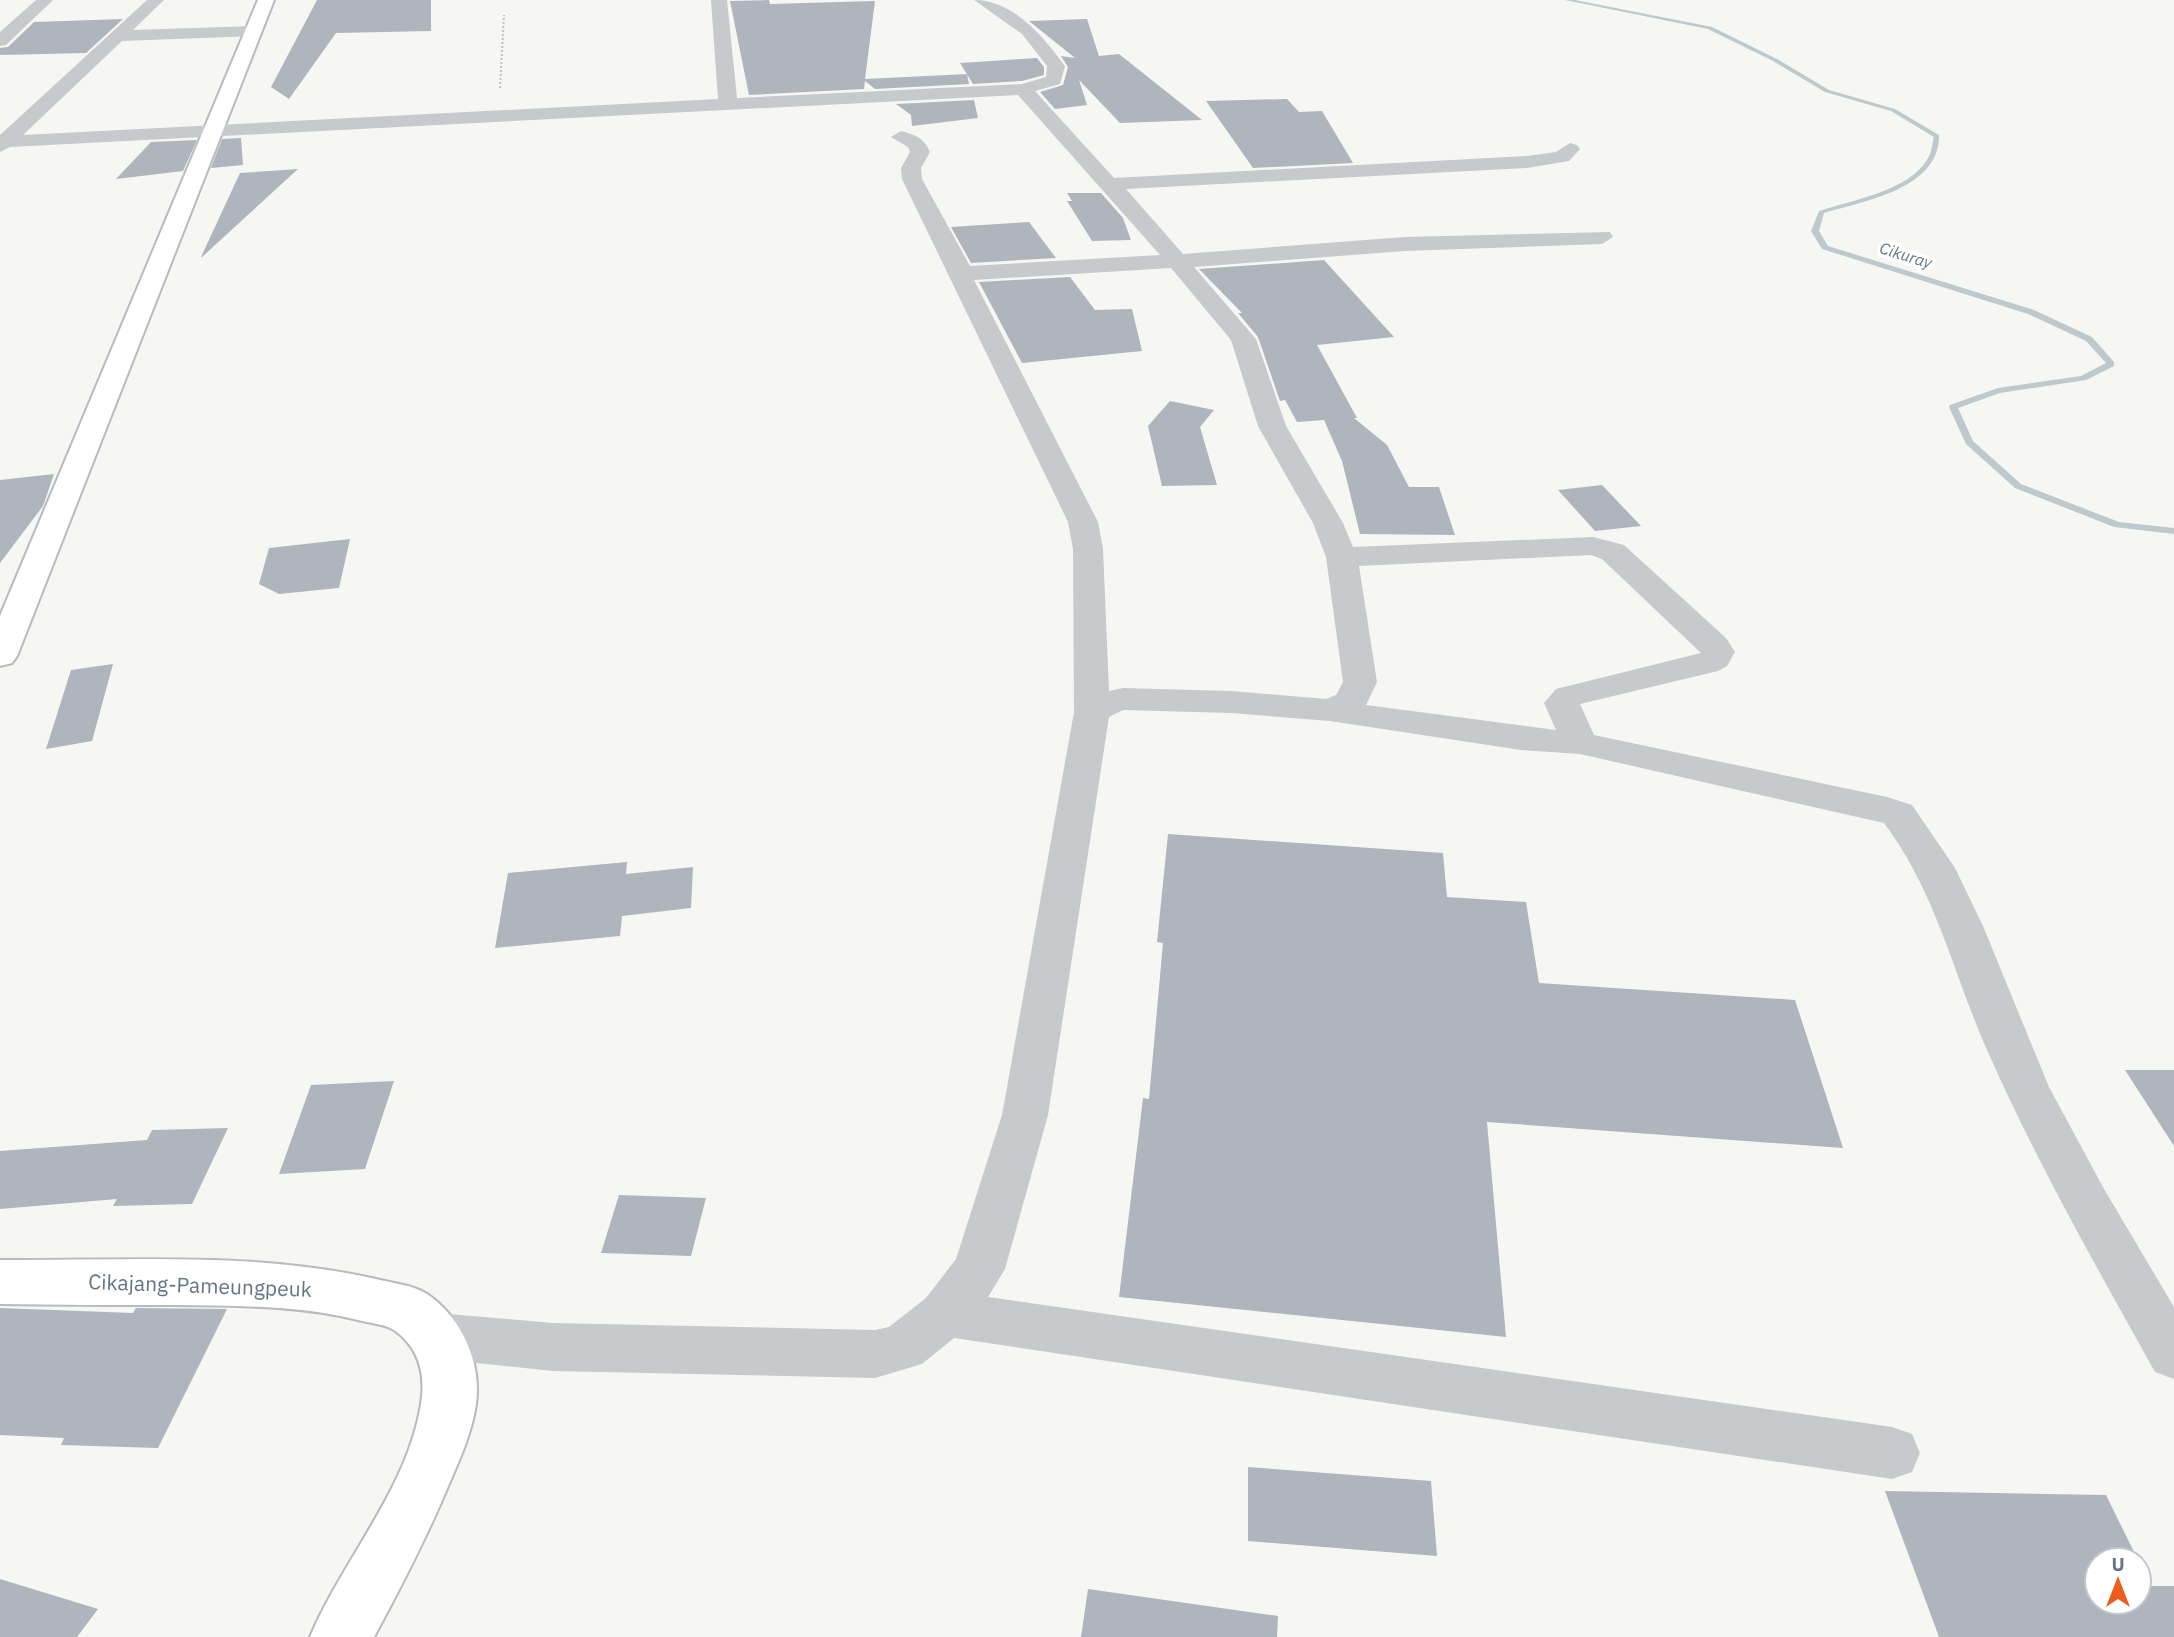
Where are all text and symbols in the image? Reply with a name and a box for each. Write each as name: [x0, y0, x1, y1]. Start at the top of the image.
water label: Cikuray: [1877, 238, 1936, 273]
street label: Cikajang-Pameungpeuk: [88, 1267, 312, 1303]
north arrow: [2083, 1546, 2153, 1616]
text: U: [2111, 1552, 2125, 1576]

